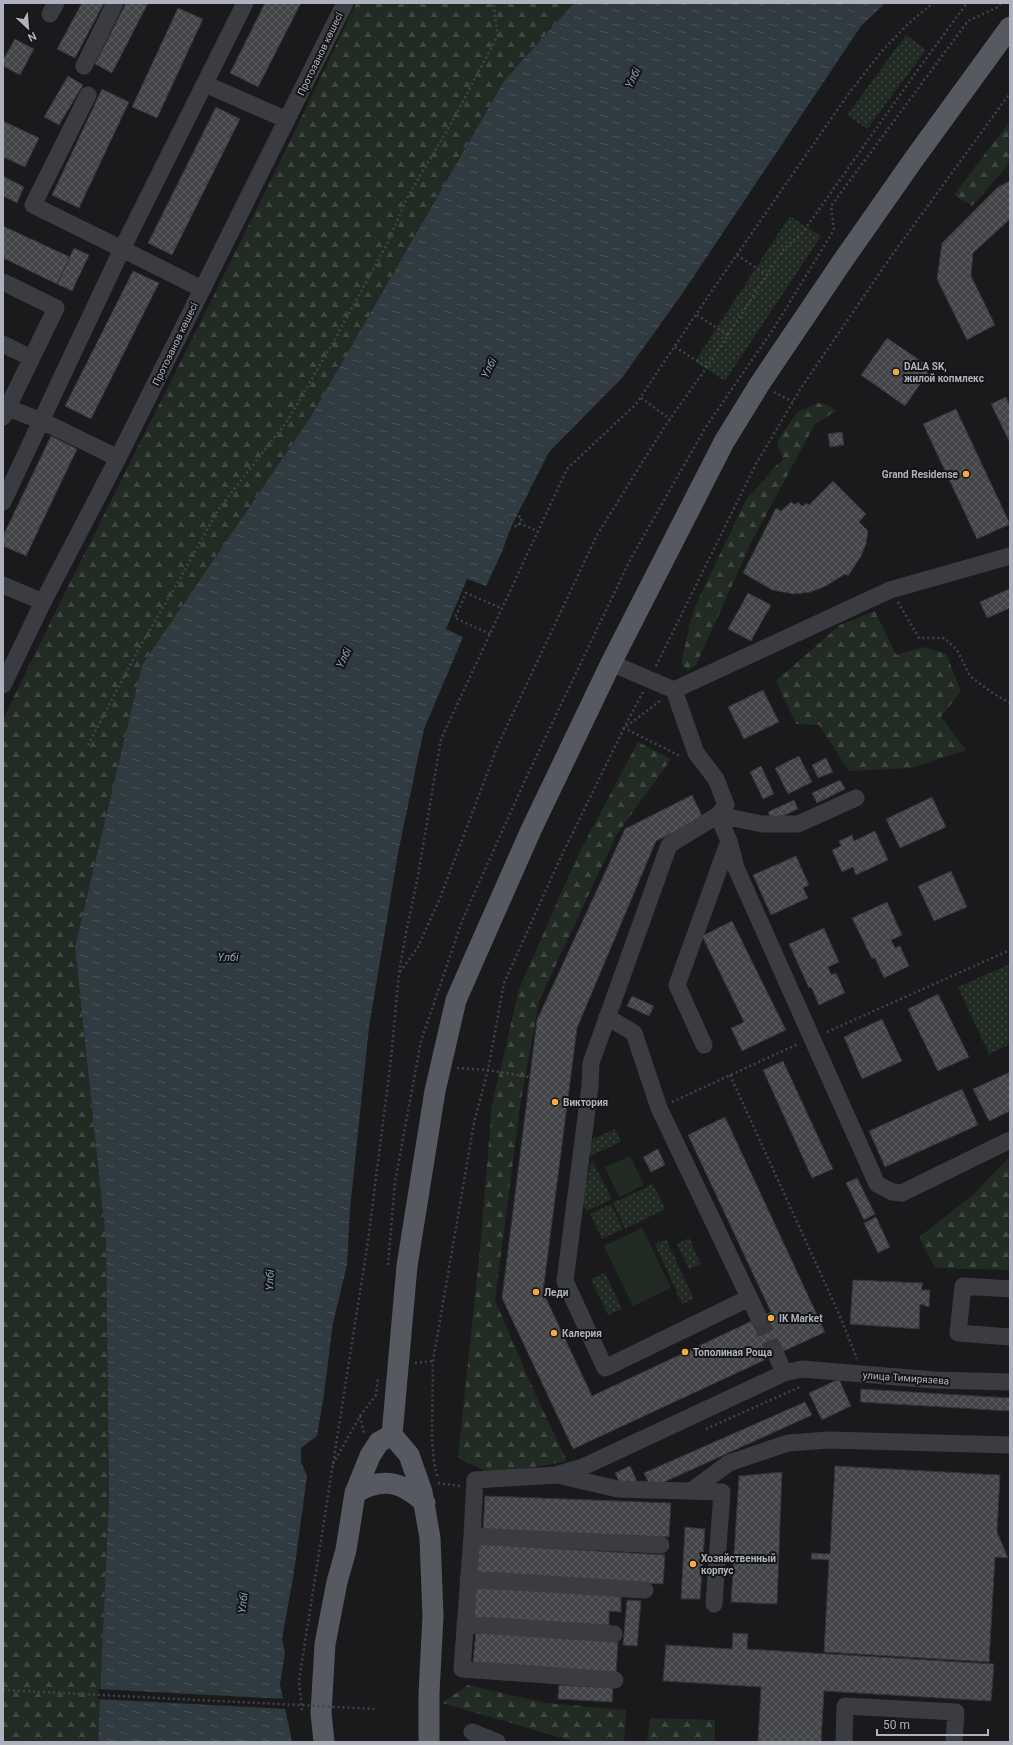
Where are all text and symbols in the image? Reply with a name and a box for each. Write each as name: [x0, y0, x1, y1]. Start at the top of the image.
north arrow: [8, 8, 48, 48]
street label: Протозанов көшесі: [295, 11, 345, 97]
text: N: [26, 29, 39, 44]
water label: Үлбі: [623, 65, 644, 90]
street label: Протозанов көшесі: [150, 301, 200, 387]
water label: Үлбі: [479, 355, 500, 380]
place label: DALA SK, жилой копмлекс: [904, 361, 984, 384]
marker: DALA SK, жилой копмлекс: [891, 367, 901, 377]
place label: Grand Residense: [882, 469, 959, 480]
marker: Grand Residense: [961, 469, 971, 479]
water label: Үлбі: [334, 645, 355, 670]
water label: Үлбі: [217, 951, 239, 964]
marker: Виктория: [550, 1097, 560, 1107]
place label: Виктория: [563, 1097, 608, 1108]
water label: Үлбі: [263, 1269, 277, 1291]
marker: Леди: [531, 1287, 541, 1297]
place label: Леди: [544, 1287, 569, 1298]
marker: IK Market: [766, 1313, 776, 1323]
place label: IK Market: [779, 1313, 823, 1324]
marker: Калерия: [549, 1328, 559, 1338]
place label: Калерия: [562, 1328, 602, 1339]
marker: Тополиная Роща: [680, 1347, 690, 1357]
place label: Тополиная Роща: [693, 1347, 773, 1358]
street label: улица Тимирязева: [862, 1369, 950, 1387]
place label: Хозяйственный корпус: [701, 1553, 776, 1576]
marker: Хозяйственный корпус: [688, 1559, 698, 1569]
water label: Үлбі: [235, 1591, 251, 1614]
scale bar: [877, 1711, 988, 1737]
text: 50 m: [883, 1718, 910, 1732]

